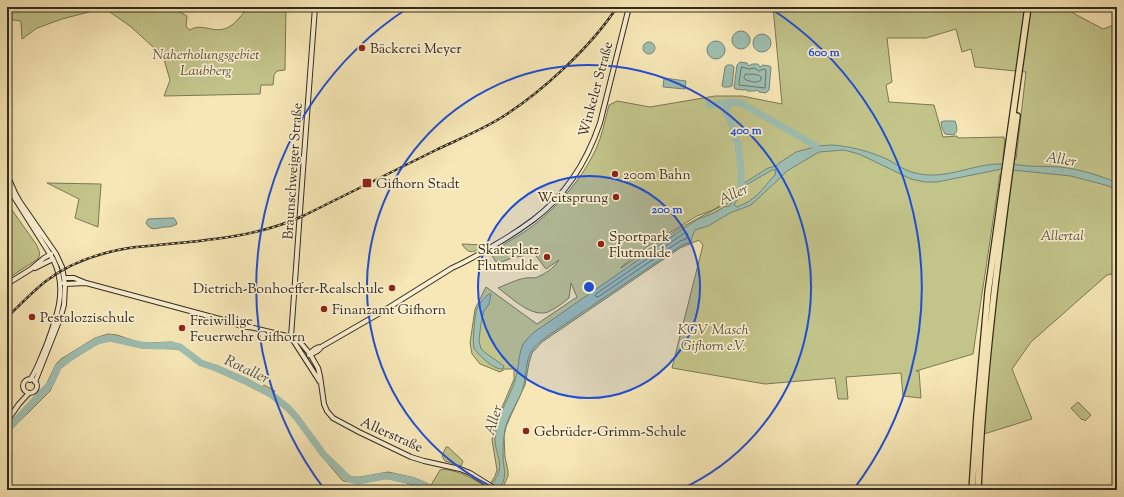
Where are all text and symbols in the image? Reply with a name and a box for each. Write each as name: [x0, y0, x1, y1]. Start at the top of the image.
place label: Bäckerei Meyer: [370, 40, 462, 60]
street label: Winkeler Straße: [575, 40, 619, 139]
marker: Bäckerei Meyer: [357, 43, 367, 53]
text: 600 m: [808, 44, 840, 62]
park label: Naherholungsgebiet Laubberg: [153, 46, 260, 82]
street label: Braunschweiger Straße: [279, 102, 309, 240]
text: 400 m: [729, 122, 762, 140]
water label: Aller: [1044, 148, 1078, 173]
place label: 200m Bahn: [623, 166, 691, 186]
marker: 200m Bahn: [610, 169, 620, 179]
place label: Gifhorn Stadt: [376, 175, 460, 195]
marker: Gifhorn Stadt: [361, 177, 373, 189]
water label: Aller: [715, 179, 753, 211]
place label: Weitsprung: [537, 189, 608, 209]
marker: Weitsprung: [611, 192, 621, 202]
text: 200 m: [652, 201, 682, 219]
park label: Allertal: [1040, 227, 1084, 247]
place label: Sportpark Flutmulde: [609, 228, 671, 264]
marker: Sportpark Flutmulde: [596, 239, 606, 249]
place label: Skateplatz Flutmulde: [477, 241, 539, 277]
marker: Skateplatz Flutmulde: [542, 252, 552, 262]
place label: Dietrich-Bonhoeffer-Realschule: [193, 280, 384, 300]
centre of rings: [582, 280, 596, 294]
marker: Dietrich-Bonhoeffer-Realschule: [387, 283, 397, 293]
place label: Finanzamt Gifhorn: [332, 301, 446, 321]
marker: Finanzamt Gifhorn: [319, 304, 329, 314]
place label: Pestalozzischule: [40, 309, 135, 329]
marker: Pestalozzischule: [27, 312, 37, 322]
place label: Freiwillige Feuerwehr Gifhorn: [190, 312, 305, 348]
park label: KGV Masch Gifhorn e.V.: [677, 321, 749, 357]
marker: Freiwillige Feuerwehr Gifhorn: [177, 323, 187, 333]
water label: Rotaller: [220, 351, 273, 390]
water label: Aller: [480, 402, 509, 438]
street label: Allerstraße: [357, 413, 426, 459]
place label: Gebrüder-Grimm-Schule: [534, 423, 687, 443]
marker: Gebrüder-Grimm-Schule: [521, 426, 531, 436]

